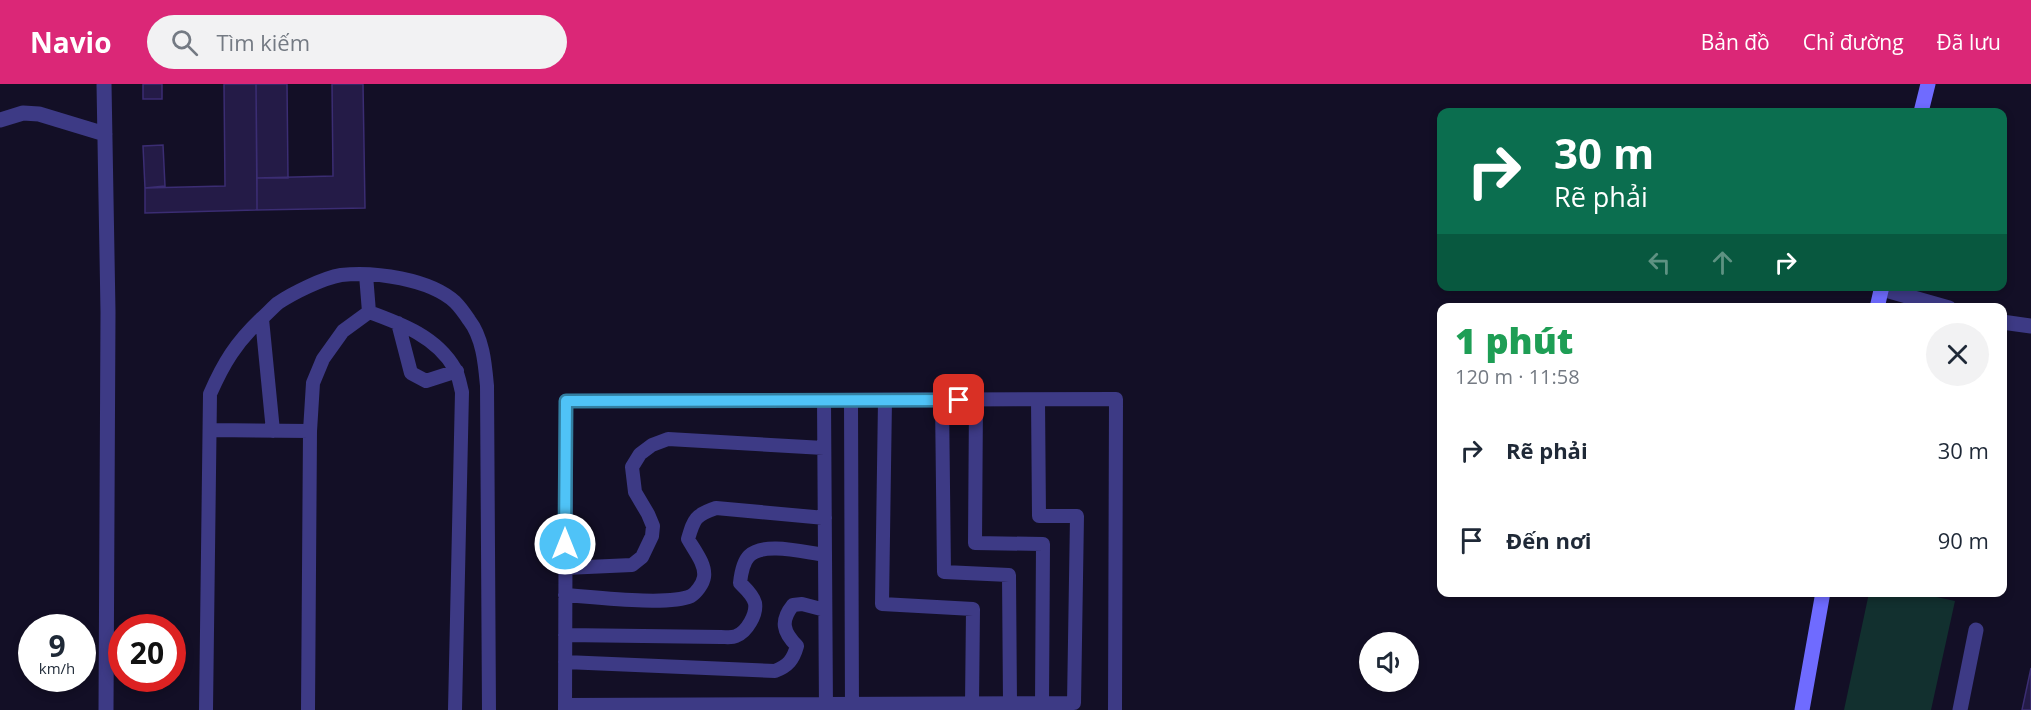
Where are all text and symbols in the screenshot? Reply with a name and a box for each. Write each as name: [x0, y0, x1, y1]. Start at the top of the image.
search box: [147, 15, 567, 69]
text: Navio: [30, 23, 111, 61]
icon: search: [168, 26, 201, 59]
text: Tìm kiếm: [216, 27, 310, 57]
text: Bản đồ: [1701, 28, 1770, 56]
text: Chỉ đường: [1803, 28, 1904, 56]
text: Đã lưu: [1937, 28, 2001, 56]
text: 30 m: [1554, 124, 1654, 181]
icon: right: [1455, 132, 1533, 210]
text: Rẽ phải: [1554, 178, 1648, 215]
icon: left: [1643, 246, 1676, 279]
icon: ahead: [1706, 246, 1739, 279]
icon: right: [1769, 246, 1802, 279]
text: 1 phút: [1455, 316, 1573, 365]
button: close: [1926, 323, 1989, 386]
text: 120 m · 11:58: [1455, 363, 1580, 390]
pin: [933, 374, 984, 425]
icon: arrive: [942, 383, 975, 416]
icon: right: [1455, 434, 1488, 467]
text: Rẽ phải: [1506, 435, 1588, 465]
text: 30 m: [1938, 435, 1989, 465]
position arrow: [533, 512, 597, 576]
icon: arrive: [1455, 524, 1488, 557]
text: Đến nơi: [1506, 525, 1592, 555]
text: 90 m: [1938, 525, 1989, 555]
speed limit sign: 20: [108, 614, 186, 692]
text: 9: [48, 625, 66, 666]
map controls: [1359, 632, 1419, 692]
button: sound: [1359, 632, 1419, 692]
text: km/h: [39, 658, 75, 678]

